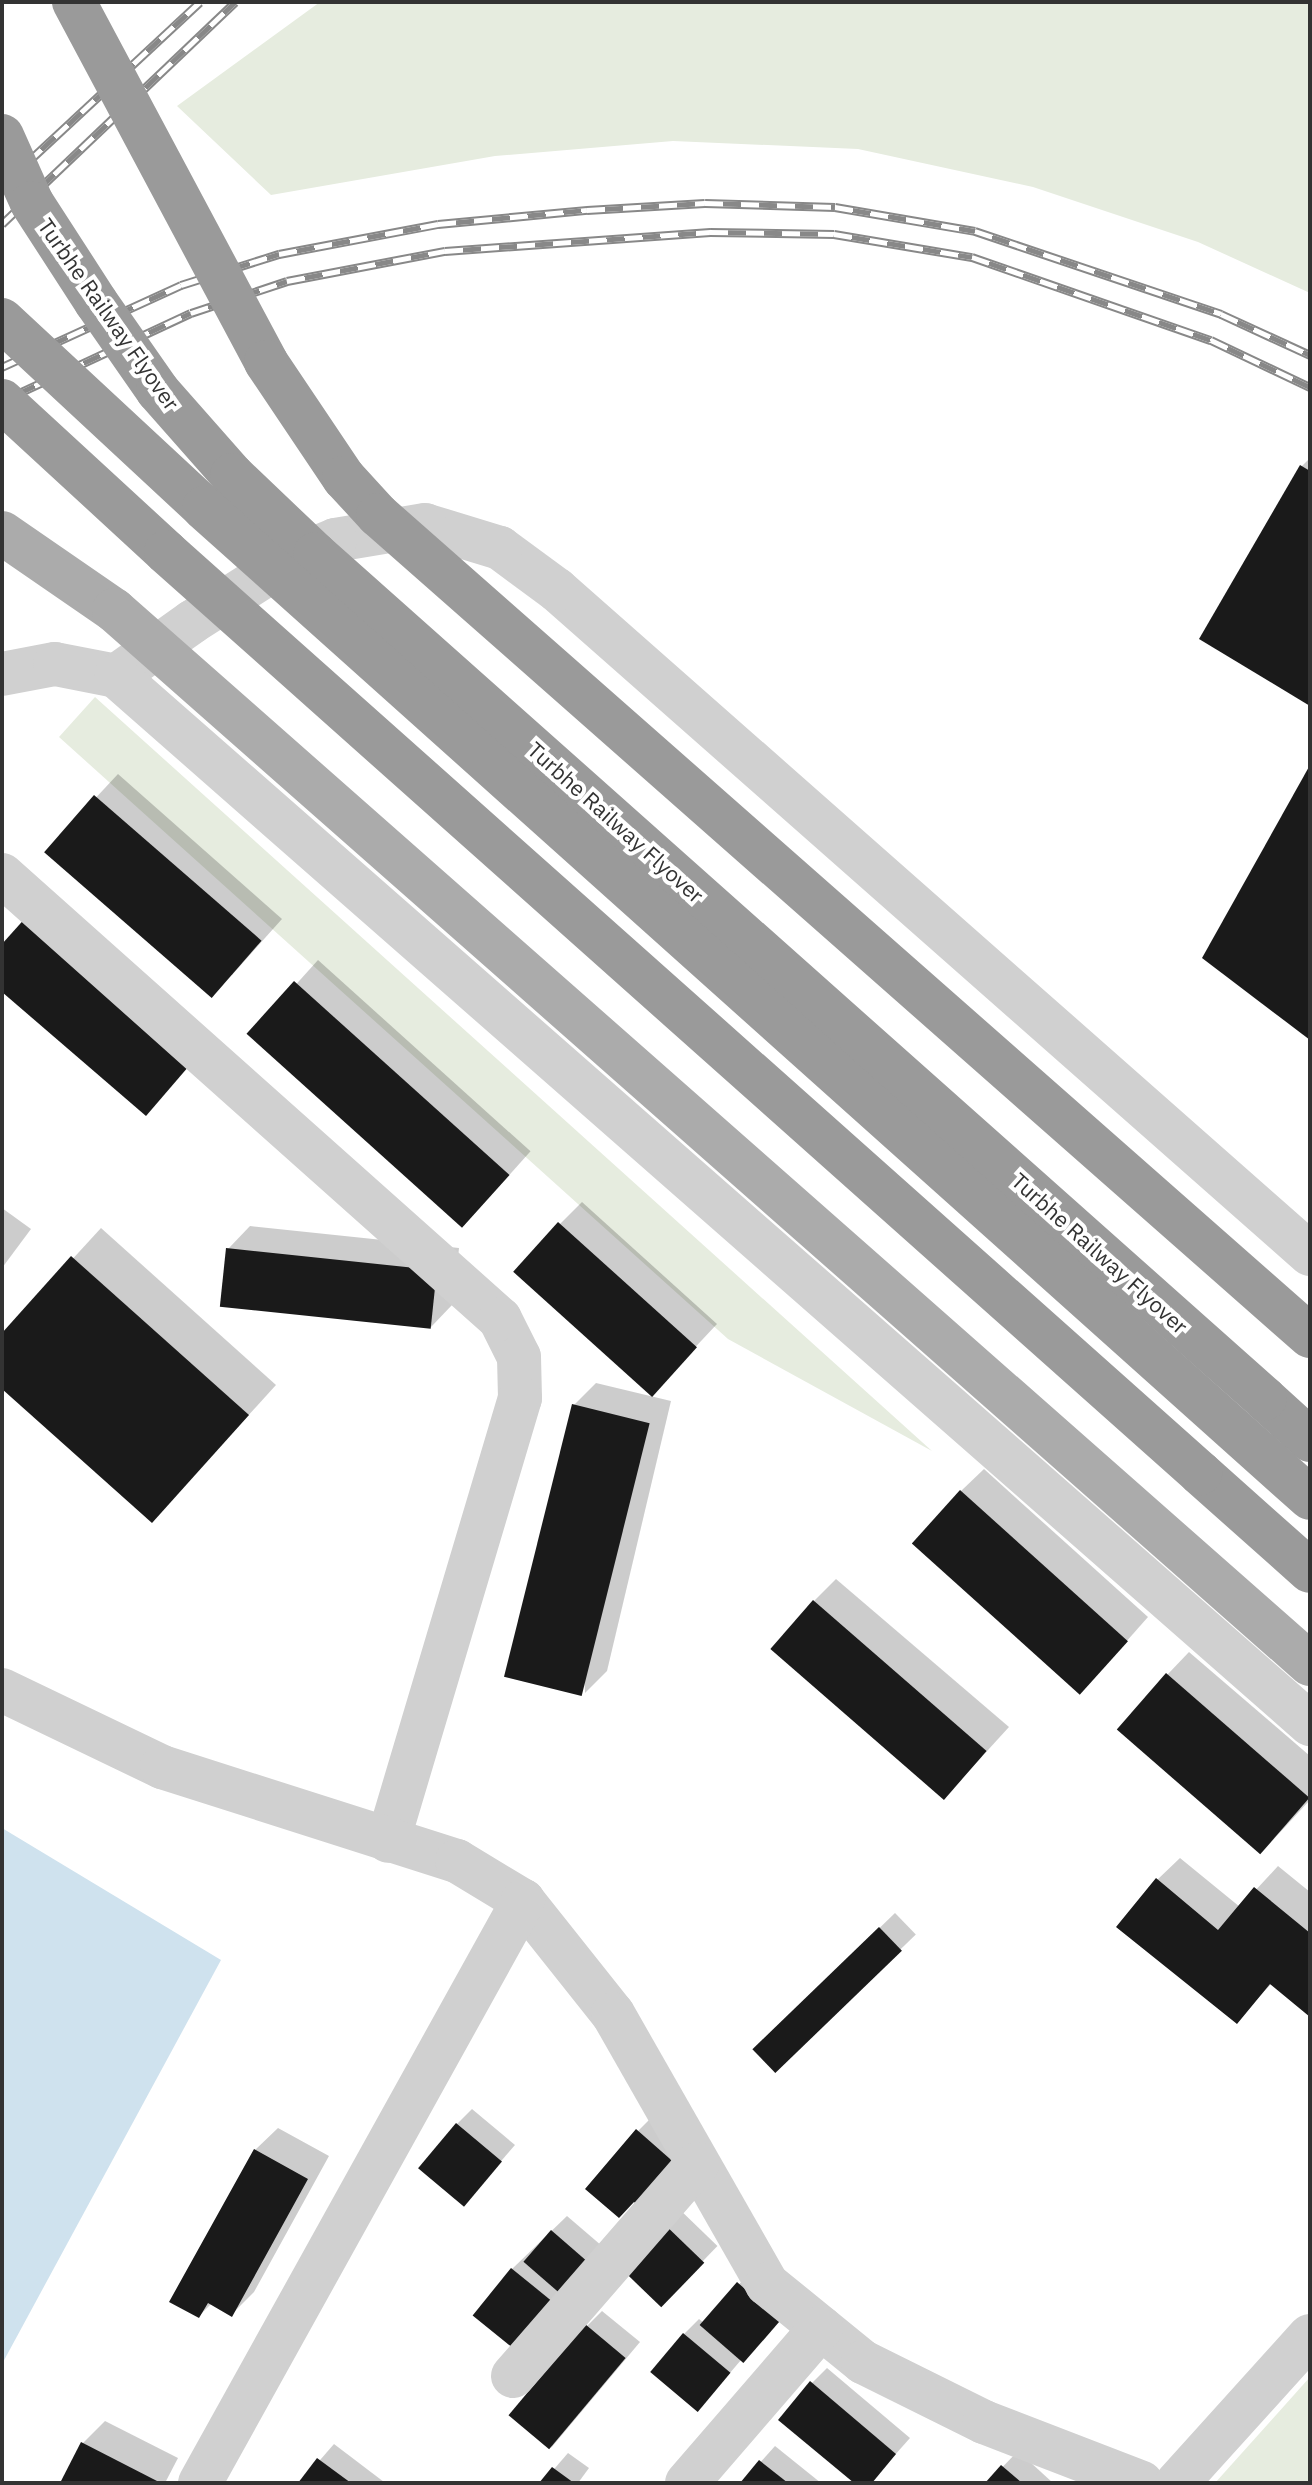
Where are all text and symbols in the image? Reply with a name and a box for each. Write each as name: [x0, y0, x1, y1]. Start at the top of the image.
street label: Turbhe Railway Flyover: [33, 213, 185, 415]
street label: Turbhe Railway Flyover: [522, 736, 710, 908]
street label: Turbhe Railway Flyover: [1006, 1167, 1194, 1339]

